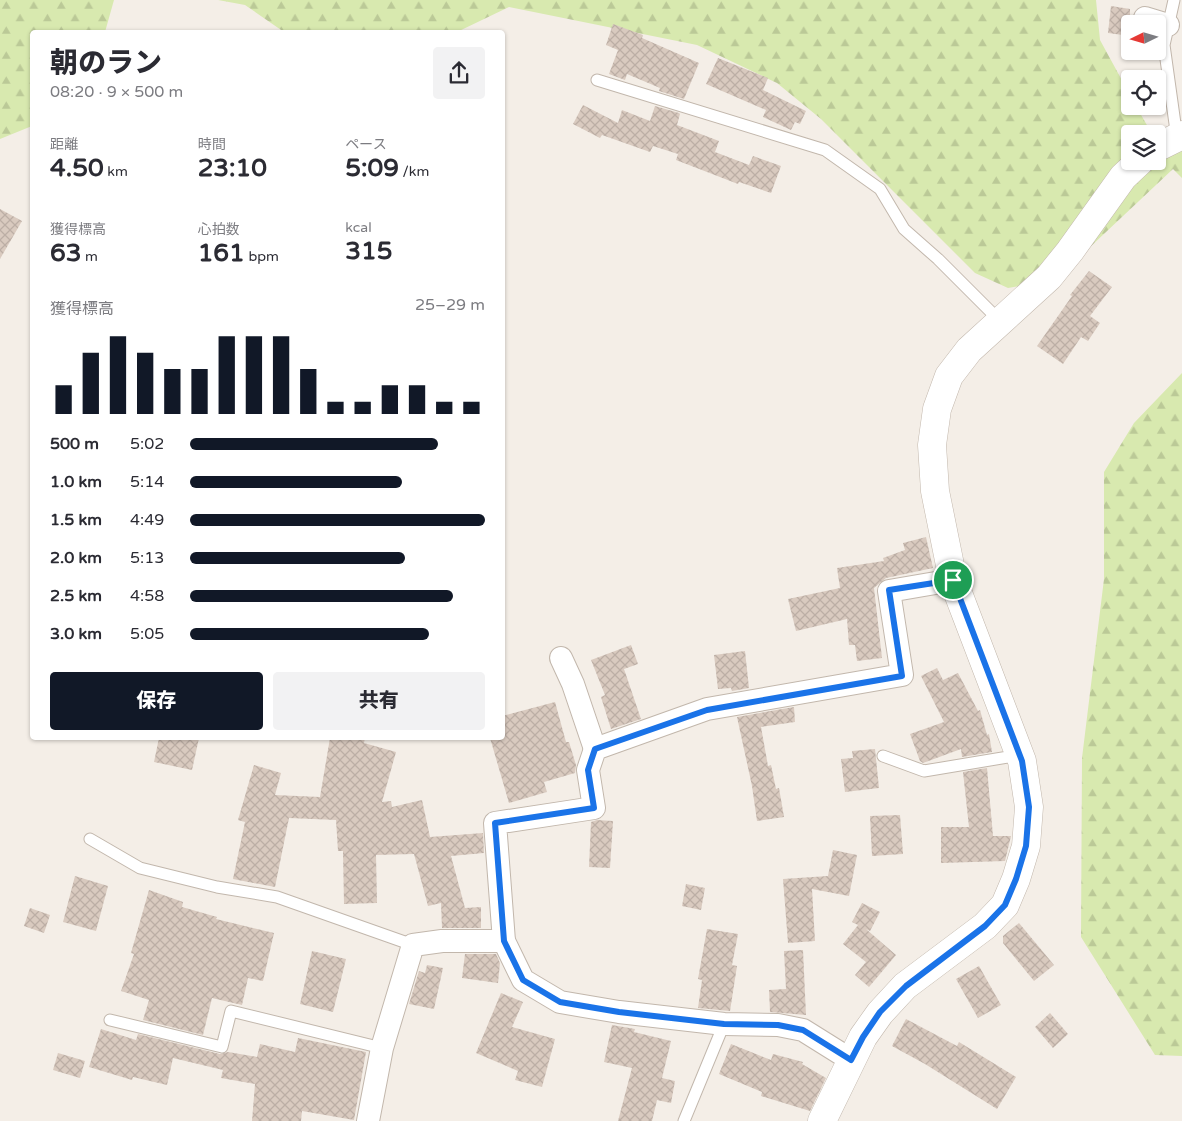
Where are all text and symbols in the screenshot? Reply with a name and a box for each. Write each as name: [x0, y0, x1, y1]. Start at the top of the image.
north arrow: [1121, 15, 1166, 60]
map controls: [1121, 15, 1166, 170]
text: 朝のラン: [50, 46, 162, 80]
button: share: [433, 47, 485, 99]
button: locate: [1121, 70, 1166, 115]
text: 08:20 · 9 × 500 m: [50, 82, 183, 102]
button: layers: [1121, 125, 1166, 170]
text: 距離: [50, 136, 78, 153]
text: 時間: [198, 136, 226, 153]
text: ペース: [345, 136, 387, 153]
text: 4.50: [50, 153, 104, 183]
text: 23:10: [198, 153, 267, 183]
text: 5:09: [345, 153, 399, 183]
text: km: [104, 163, 128, 180]
text: /km: [399, 163, 429, 180]
text: kcal: [345, 219, 372, 236]
text: 獲得標高: [50, 221, 106, 238]
text: 心拍数: [198, 221, 240, 238]
text: 315: [345, 236, 392, 266]
text: 63: [50, 238, 81, 268]
text: 161: [198, 238, 245, 268]
text: m: [81, 248, 98, 265]
text: bpm: [245, 248, 279, 265]
text: 25–29 m: [415, 295, 485, 315]
text: 獲得標高: [50, 299, 114, 319]
text: 500 m: [50, 434, 99, 454]
text: 5:02: [130, 434, 164, 454]
text: 1.0 km: [50, 472, 102, 492]
text: 5:14: [130, 472, 164, 492]
text: 1.5 km: [50, 510, 102, 530]
text: 4:49: [130, 510, 164, 530]
text: 2.0 km: [50, 548, 102, 568]
text: 5:13: [130, 548, 164, 568]
pin: [932, 559, 974, 601]
icon: arrive: [939, 566, 967, 594]
text: 2.5 km: [50, 586, 102, 606]
text: 4:58: [130, 586, 164, 606]
text: 3.0 km: [50, 624, 102, 644]
text: 5:05: [130, 624, 164, 644]
button: 保存: [50, 672, 263, 730]
button: 共有: [273, 672, 485, 730]

